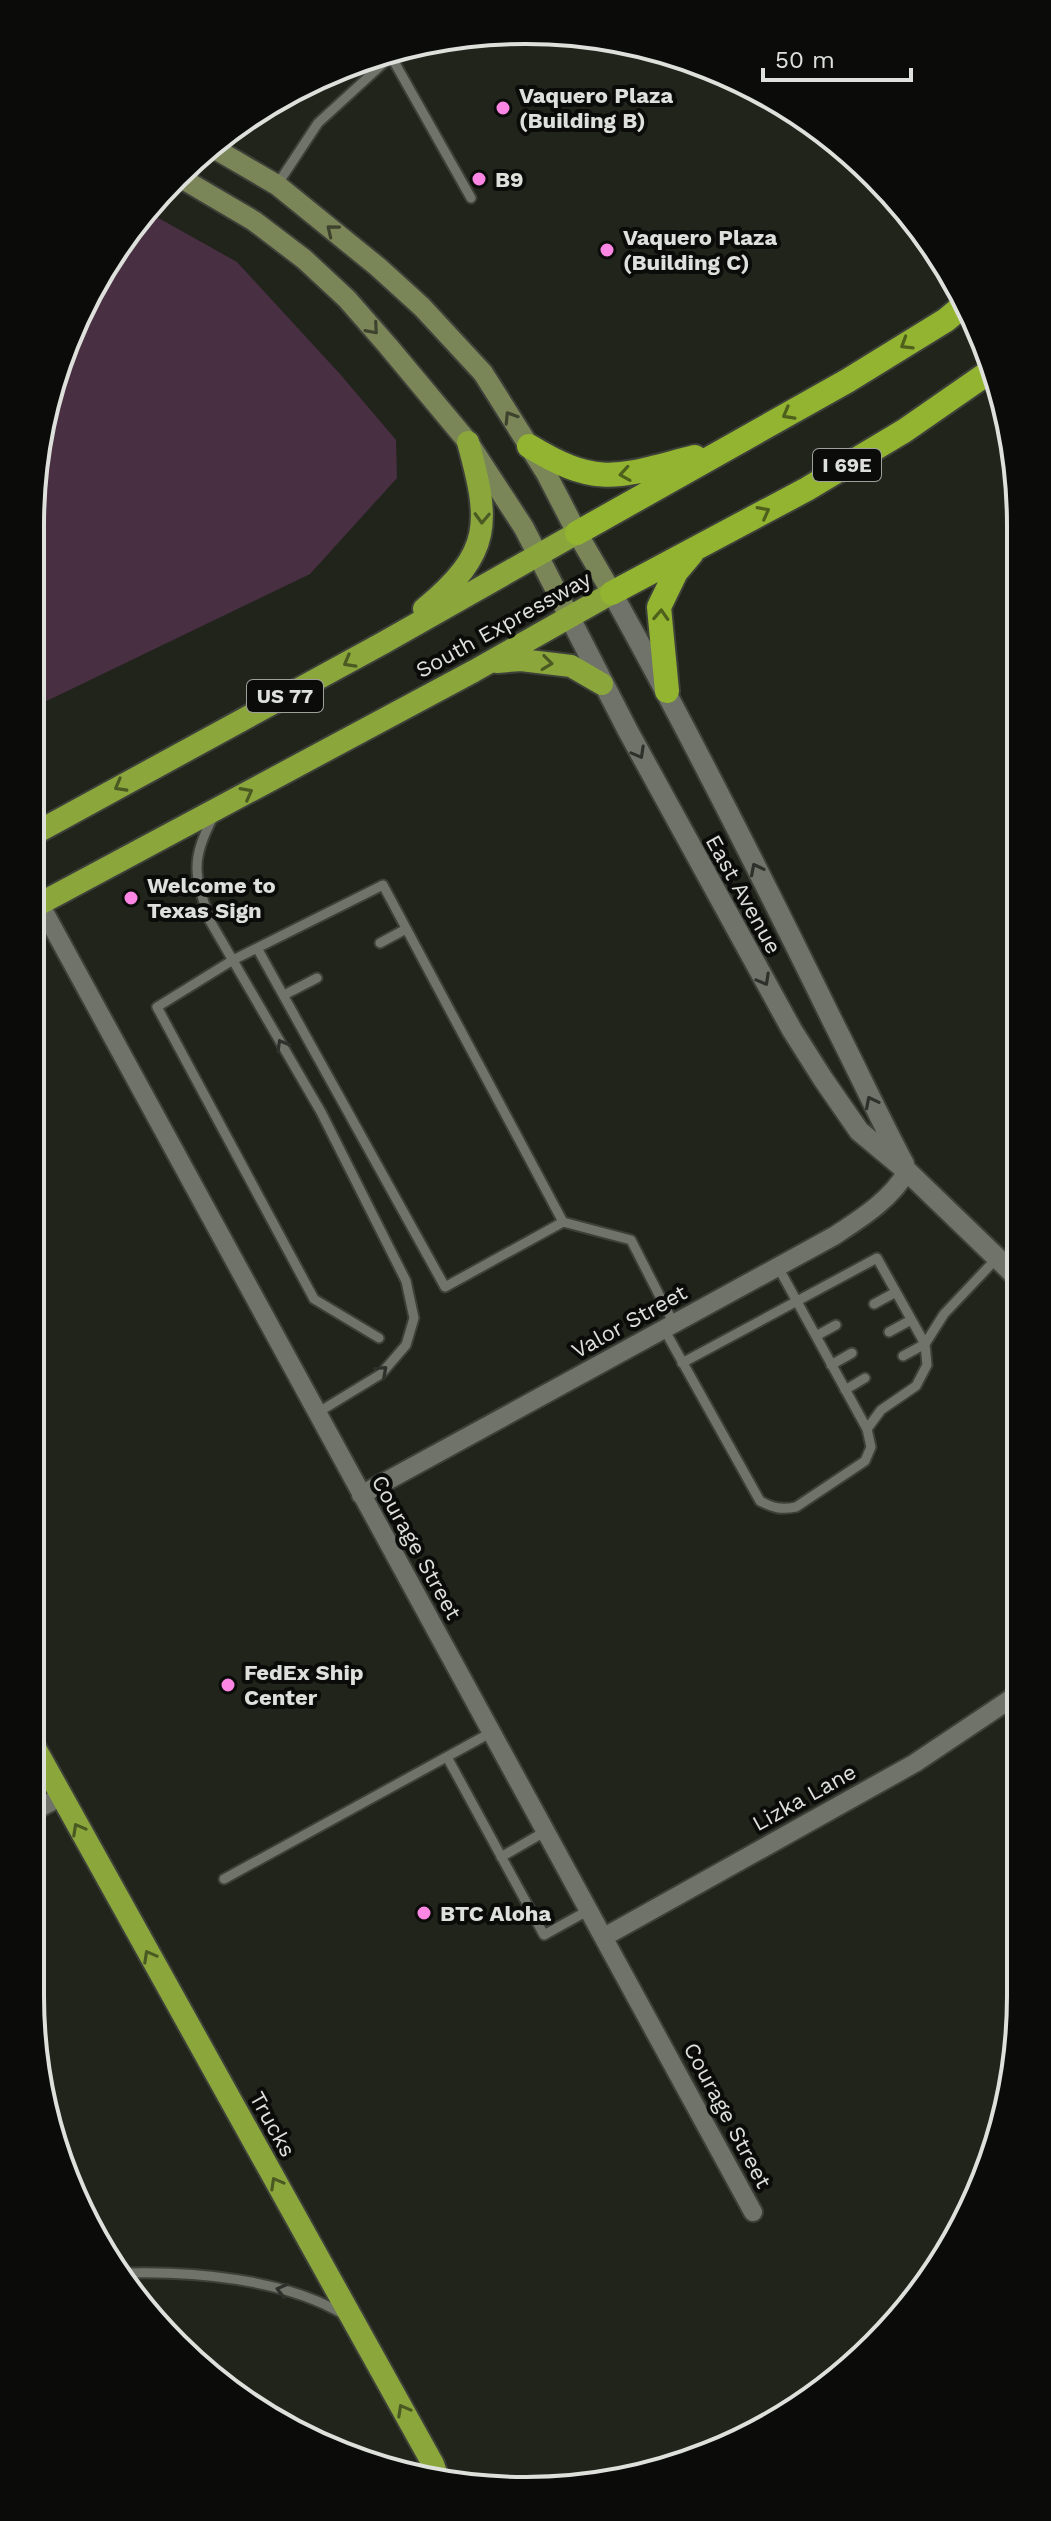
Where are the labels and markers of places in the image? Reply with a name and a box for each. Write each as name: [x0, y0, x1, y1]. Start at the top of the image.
place label: Vaquero Plaza (Building B): [519, 83, 673, 133]
marker: Vaquero Plaza (Building B): [494, 99, 512, 117]
place label: B9: [495, 167, 524, 192]
marker: B9: [470, 170, 488, 188]
place label: Vaquero Plaza (Building C): [623, 225, 777, 275]
marker: Vaquero Plaza (Building C): [598, 241, 616, 259]
place label: Welcome to Texas Sign: [147, 873, 276, 923]
marker: Welcome to Texas Sign: [122, 889, 140, 907]
place label: FedEx Ship Center: [244, 1660, 364, 1710]
marker: FedEx Ship Center: [219, 1676, 237, 1694]
place label: BTC Aloha: [440, 1901, 551, 1926]
marker: BTC Aloha: [415, 1904, 433, 1922]

